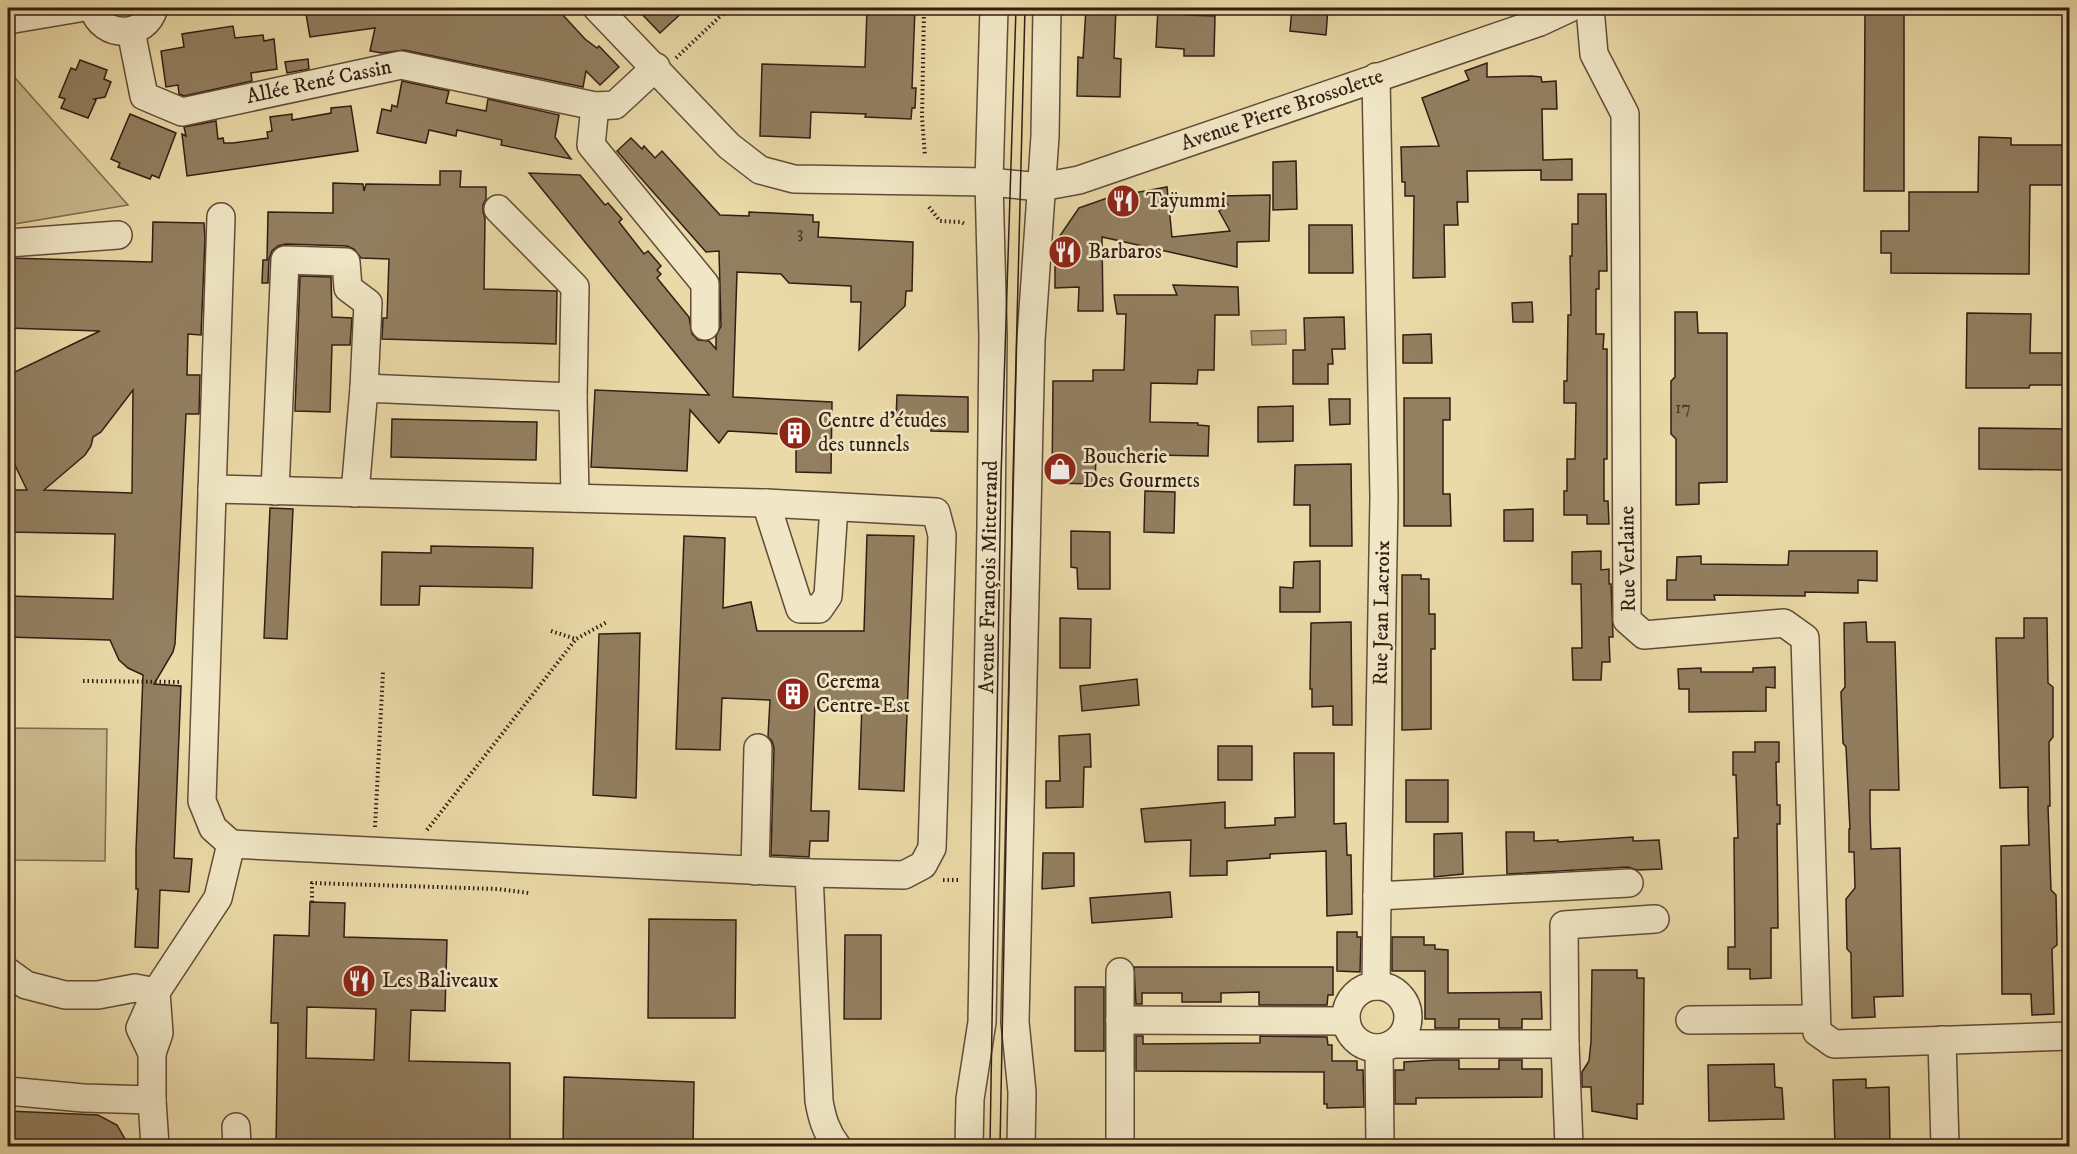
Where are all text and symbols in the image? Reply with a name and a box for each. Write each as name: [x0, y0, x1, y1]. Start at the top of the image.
street label: Allée René Cassin: [244, 54, 394, 110]
street label: Avenue Pierre Brossolette: [1177, 63, 1387, 157]
restaurant icon: Taÿummi: [1105, 183, 1141, 219]
place label: Taÿummi: [1146, 188, 1226, 214]
house number: 3: [797, 222, 803, 244]
restaurant icon: Barbaros: [1047, 234, 1083, 270]
place label: Barbaros: [1088, 239, 1162, 265]
house number: 17: [1675, 397, 1691, 419]
place label: Centre d'études des tunnels: [818, 408, 947, 458]
building icon: Centre d'études des tunnels: [777, 415, 813, 451]
place label: Boucherie Des Gourmets: [1083, 444, 1200, 494]
shop icon: Boucherie Des Gourmets: [1042, 451, 1078, 487]
street label: Avenue François Mitterrand: [974, 460, 1004, 694]
street label: Rue Verlaine: [1614, 505, 1642, 612]
street label: Rue Jean Lacroix: [1368, 540, 1396, 686]
place label: Cerema Centre-Est: [816, 669, 910, 719]
building icon: Cerema Centre-Est: [775, 676, 811, 712]
restaurant icon: Les Baliveaux: [341, 963, 377, 999]
place label: Les Baliveaux: [382, 968, 499, 994]

